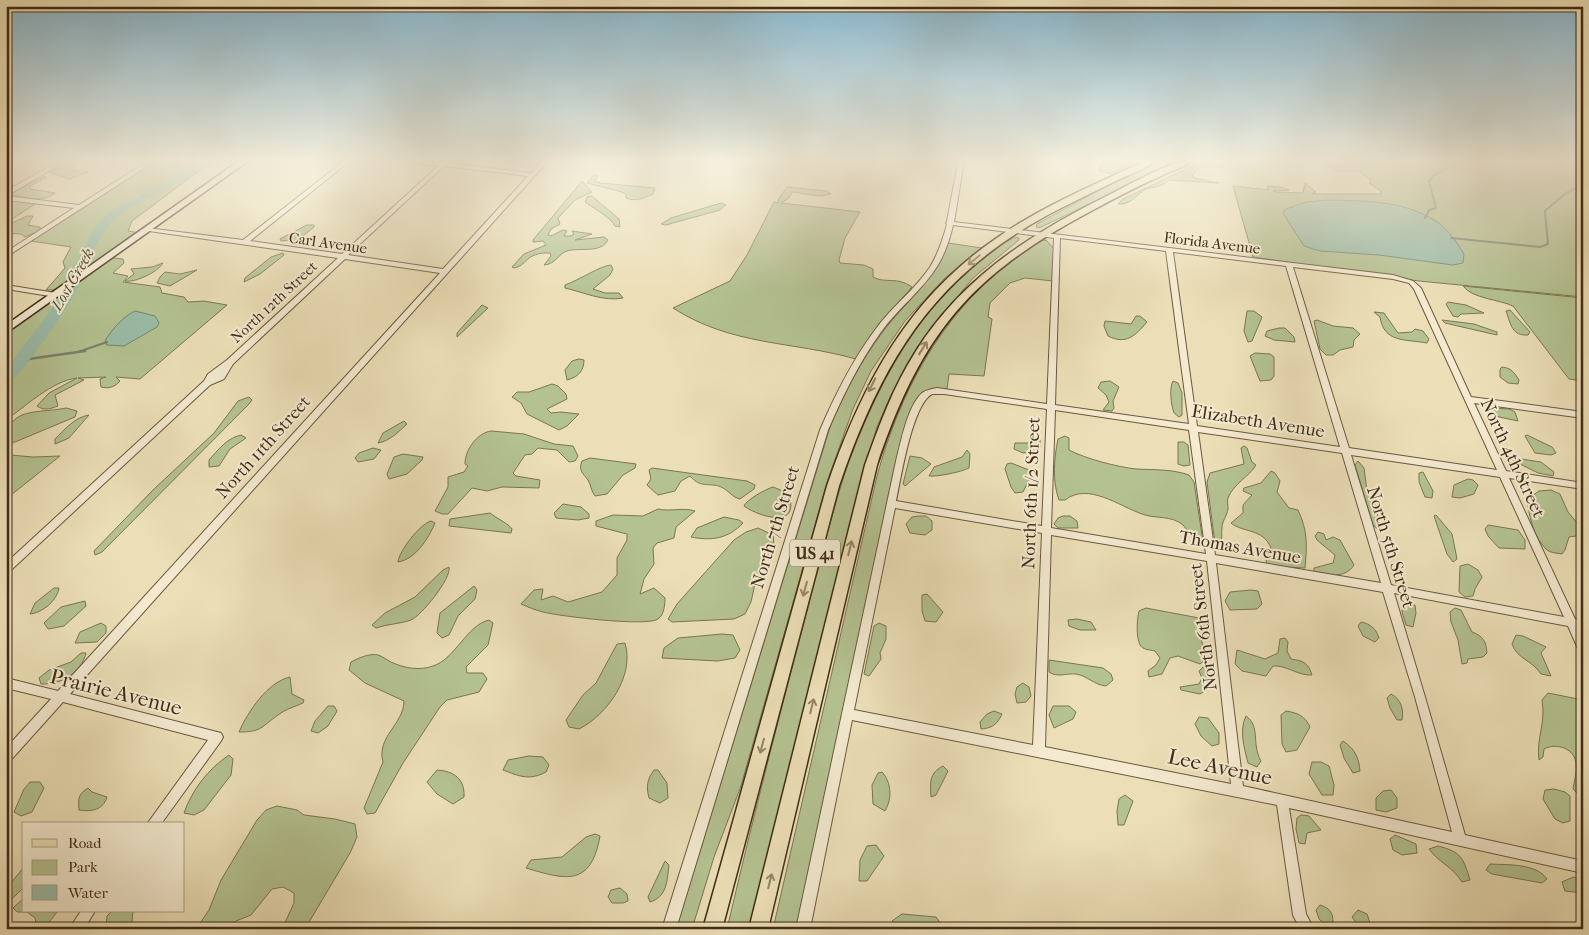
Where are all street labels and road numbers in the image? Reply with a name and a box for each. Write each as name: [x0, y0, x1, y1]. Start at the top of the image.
street label: Florida Avenue: [1163, 228, 1262, 258]
street label: Carl Avenue: [288, 229, 369, 257]
street label: North 12th Street: [227, 257, 321, 347]
street label: North 11th Street: [212, 391, 315, 503]
street label: North 4th Street: [1476, 395, 1550, 522]
street label: Elizabeth Avenue: [1190, 401, 1326, 442]
street label: North 6th 1/2 Street: [1018, 416, 1045, 569]
street label: North 7th Street: [747, 463, 804, 591]
street label: North 5th Street: [1362, 484, 1419, 611]
street label: Thomas Avenue: [1177, 526, 1303, 569]
road number: US 41: [790, 540, 840, 566]
street label: North 6th Street: [1185, 562, 1222, 692]
street label: Prairie Avenue: [48, 664, 184, 720]
street label: Lee Avenue: [1166, 744, 1274, 790]

